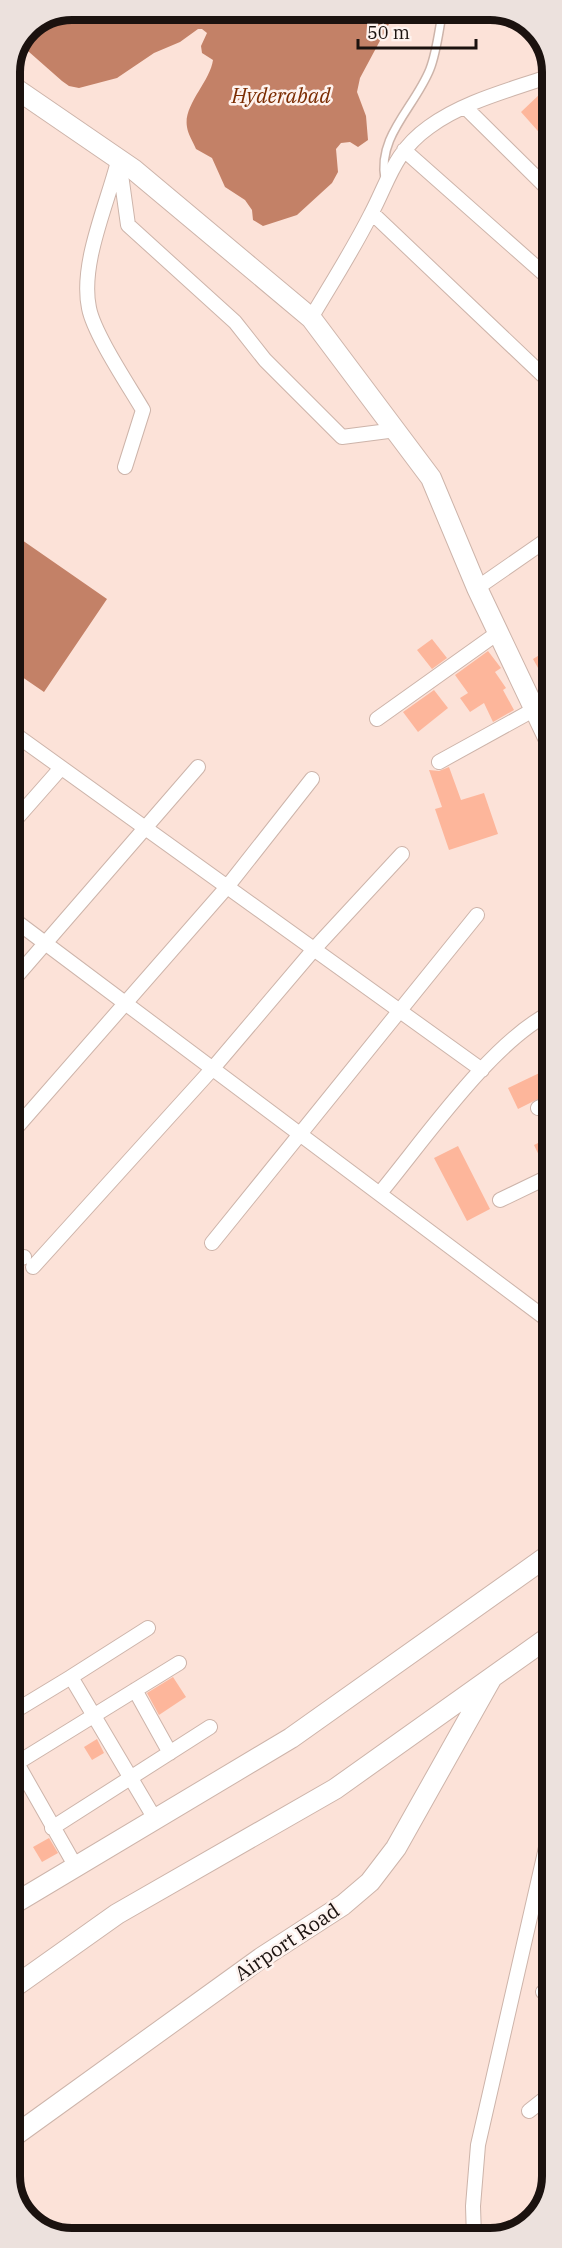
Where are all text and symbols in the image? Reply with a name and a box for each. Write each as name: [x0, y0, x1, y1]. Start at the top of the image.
scale bar: [358, 12, 476, 50]
text: 50 m: [367, 21, 410, 44]
water label: Hyderabad: [230, 81, 331, 109]
street label: Airport Road: [229, 1897, 344, 1987]

